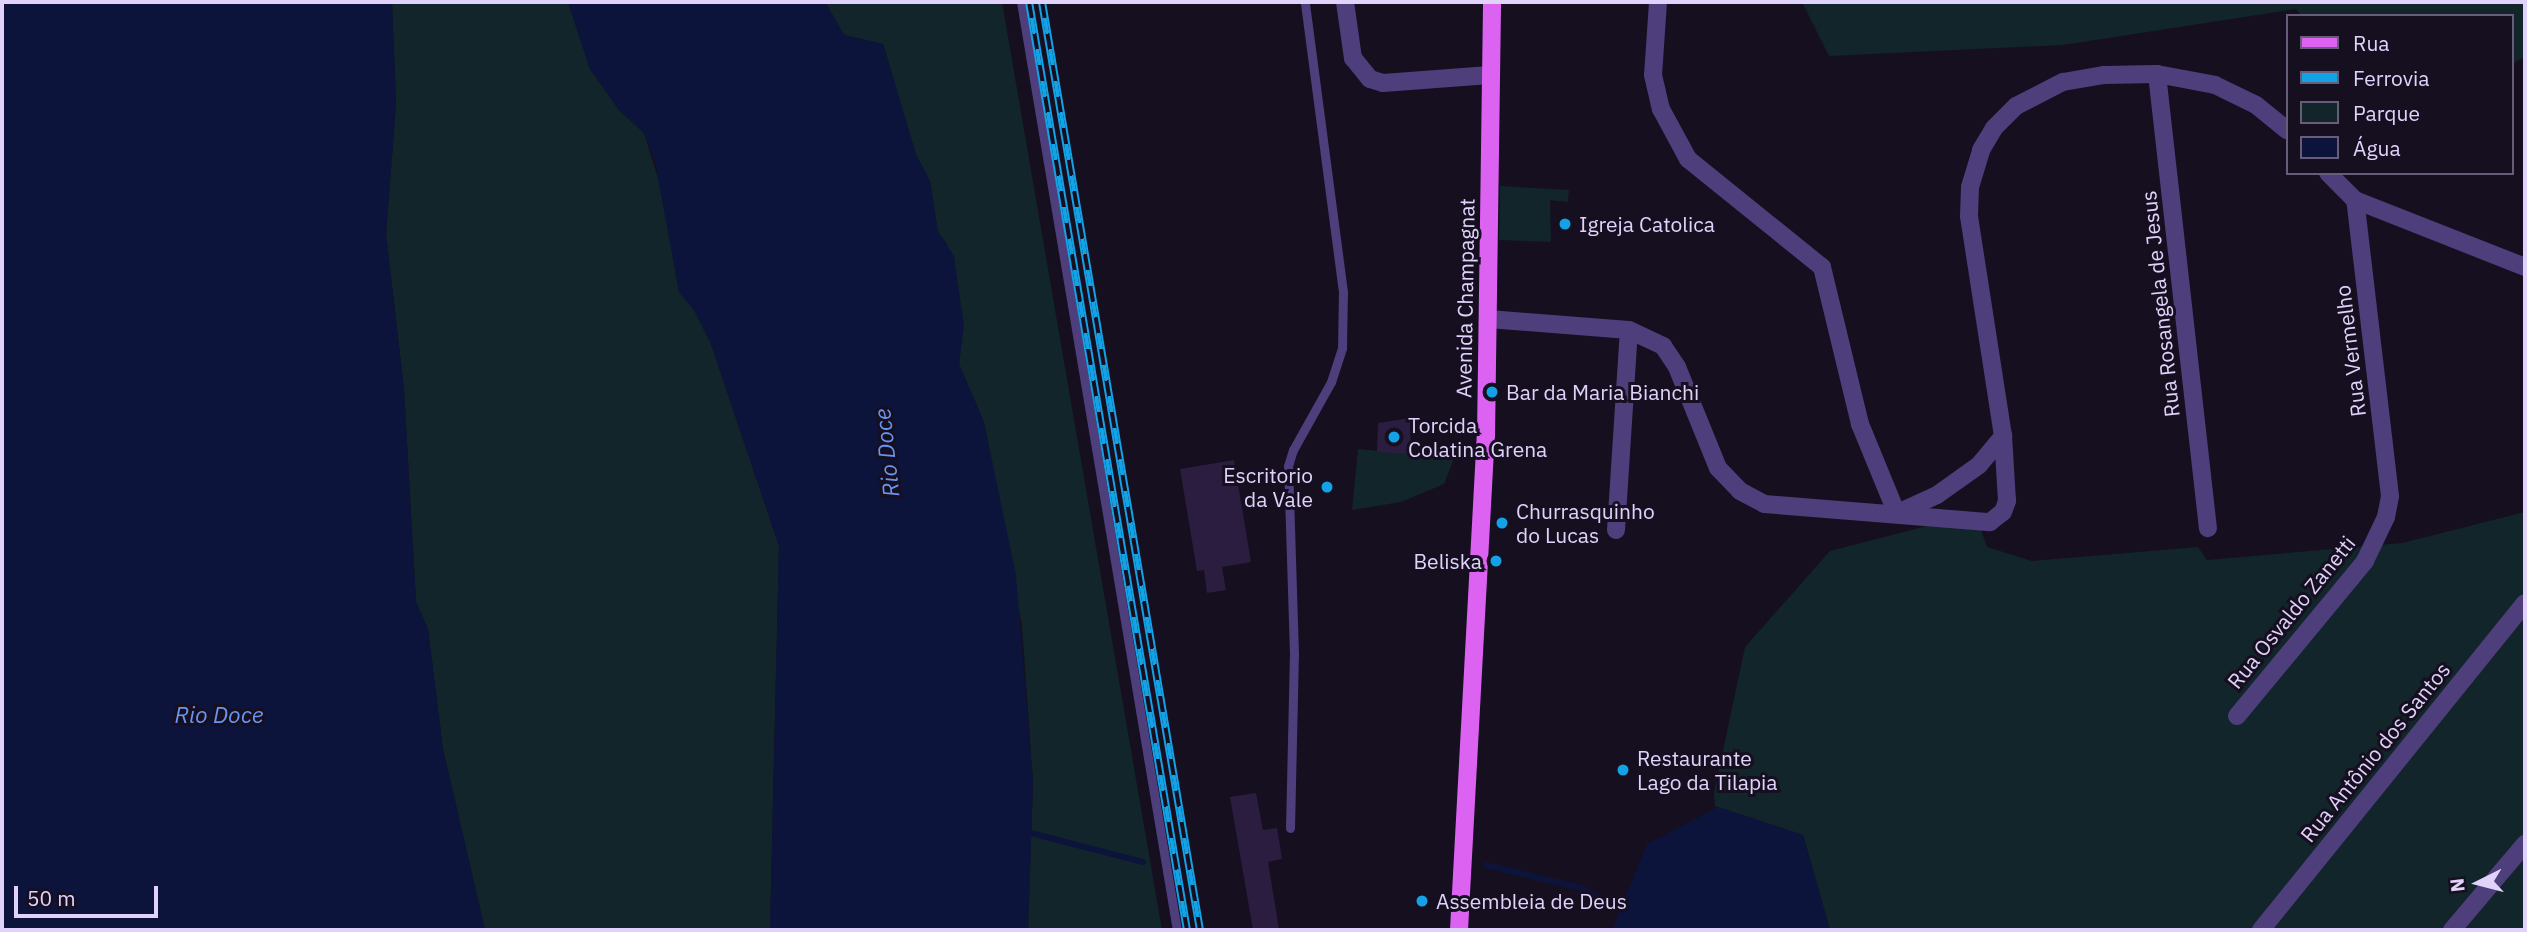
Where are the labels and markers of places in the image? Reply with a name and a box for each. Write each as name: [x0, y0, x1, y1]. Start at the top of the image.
place label: Igreja Catolica: [1579, 211, 1715, 237]
marker: Igreja Catolica: [1557, 216, 1573, 232]
place label: Bar da Maria Bianchi: [1506, 379, 1699, 405]
marker: Bar da Maria Bianchi: [1484, 384, 1500, 400]
place label: Torcida Colatina Grena: [1408, 412, 1547, 462]
marker: Torcida Colatina Grena: [1386, 429, 1402, 445]
place label: Escritorio da Vale: [1223, 462, 1313, 512]
marker: Escritorio da Vale: [1319, 479, 1335, 495]
place label: Churrasquinho do Lucas: [1516, 498, 1655, 548]
marker: Churrasquinho do Lucas: [1494, 515, 1510, 531]
place label: Beliska: [1413, 548, 1482, 574]
marker: Beliska: [1488, 553, 1504, 569]
place label: Restaurante Lago da Tilapia: [1637, 745, 1778, 795]
marker: Restaurante Lago da Tilapia: [1615, 762, 1631, 778]
place label: Assembleia de Deus: [1436, 888, 1627, 914]
marker: Assembleia de Deus: [1414, 893, 1430, 909]

